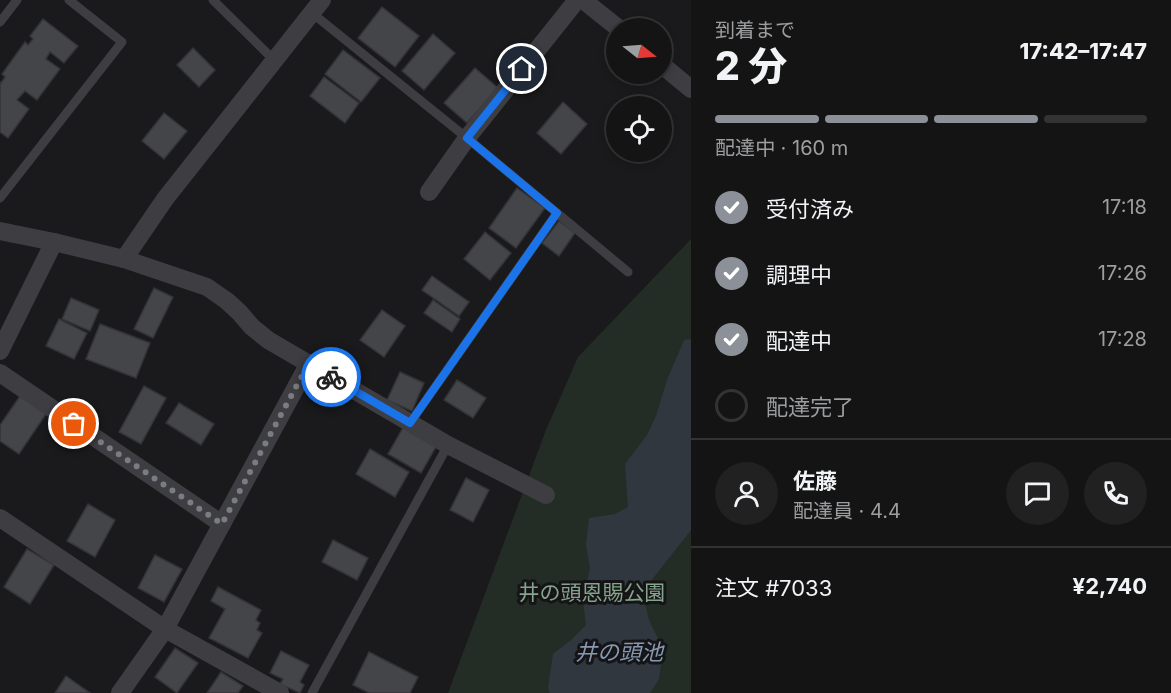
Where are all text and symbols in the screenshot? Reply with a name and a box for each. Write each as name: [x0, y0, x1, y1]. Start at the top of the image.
north arrow: [606, 18, 672, 84]
map controls: [606, 18, 672, 162]
text: 到着まで: [715, 18, 795, 42]
text: 17:42–17:47: [1019, 38, 1147, 64]
text: 2 分: [715, 42, 787, 89]
pin: [496, 43, 547, 94]
icon: home: [505, 52, 538, 85]
button: locate: [606, 96, 672, 162]
text: 配達中 · 160 m: [715, 136, 848, 160]
icon: check: [715, 191, 748, 224]
text: 17:18: [1102, 195, 1147, 219]
text: 受付済み: [766, 196, 854, 222]
icon: check: [715, 257, 748, 290]
text: 17:26: [1098, 261, 1147, 285]
text: 調理中: [766, 262, 832, 288]
icon: check: [715, 323, 748, 356]
text: 17:28: [1098, 327, 1147, 351]
text: 配達中: [766, 328, 832, 354]
courier: [301, 347, 361, 407]
icon: bike: [315, 361, 348, 394]
text: 配達完了: [766, 394, 854, 420]
pin: [48, 398, 99, 449]
icon: bag: [57, 407, 90, 440]
button: person: [715, 462, 778, 525]
button: chat: [1006, 462, 1069, 525]
button: phone: [1084, 462, 1147, 525]
text: 佐藤: [793, 468, 837, 494]
text: 配達員 · 4.4: [793, 499, 901, 523]
text: ¥2,740: [1073, 573, 1147, 599]
text: 注文 #7033: [715, 575, 832, 601]
park label: 井の頭恩賜公園: [519, 580, 666, 605]
water label: 井の頭池: [575, 639, 665, 665]

